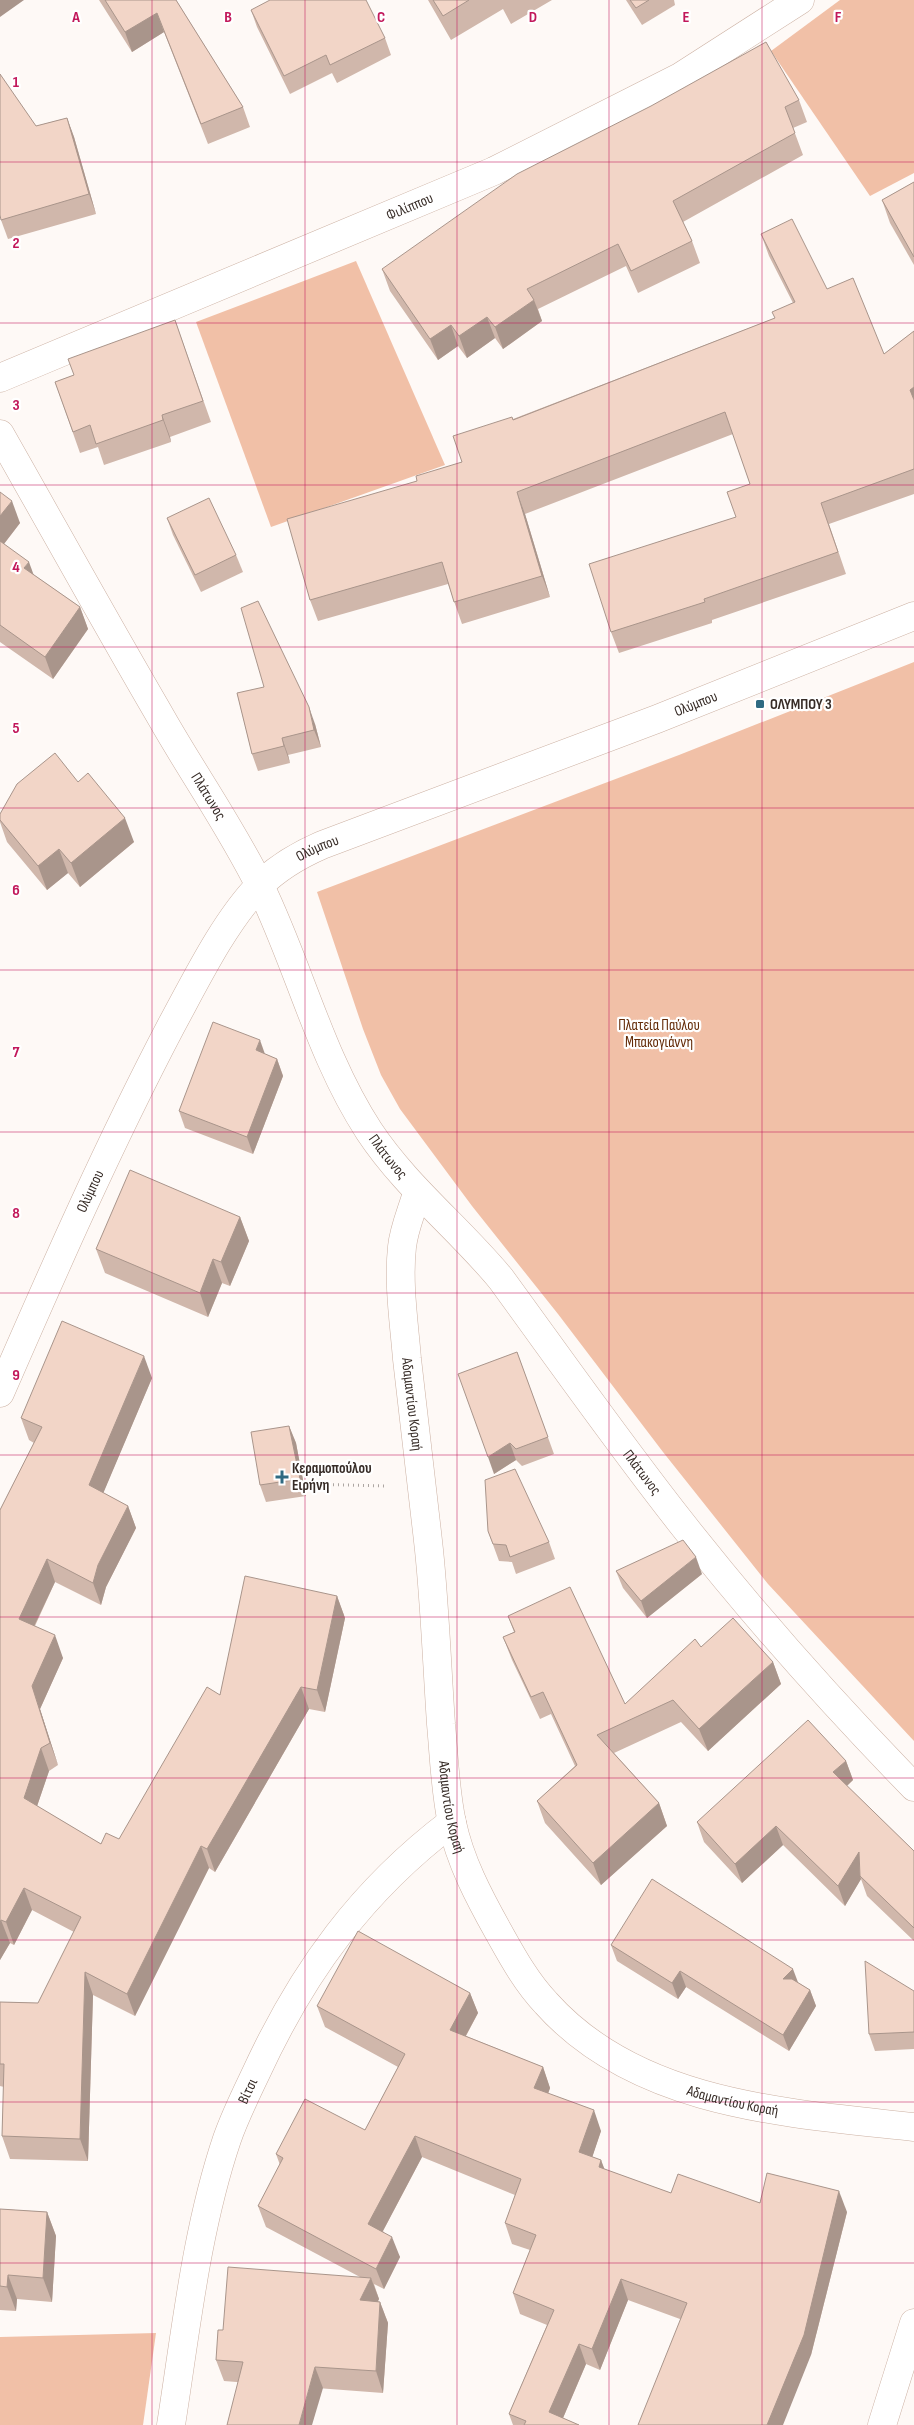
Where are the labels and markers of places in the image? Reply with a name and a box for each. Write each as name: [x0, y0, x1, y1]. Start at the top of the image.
place label: ΟΛΥΜΠΟΥ 3: [770, 695, 832, 714]
marker: ΟΛΥΜΠΟΥ 3: [754, 698, 766, 710]
place label: Κεραμοπούλου Ειρήνη: [292, 1459, 372, 1495]
marker: Κεραμοπούλου Ειρήνη: [276, 1471, 288, 1483]

